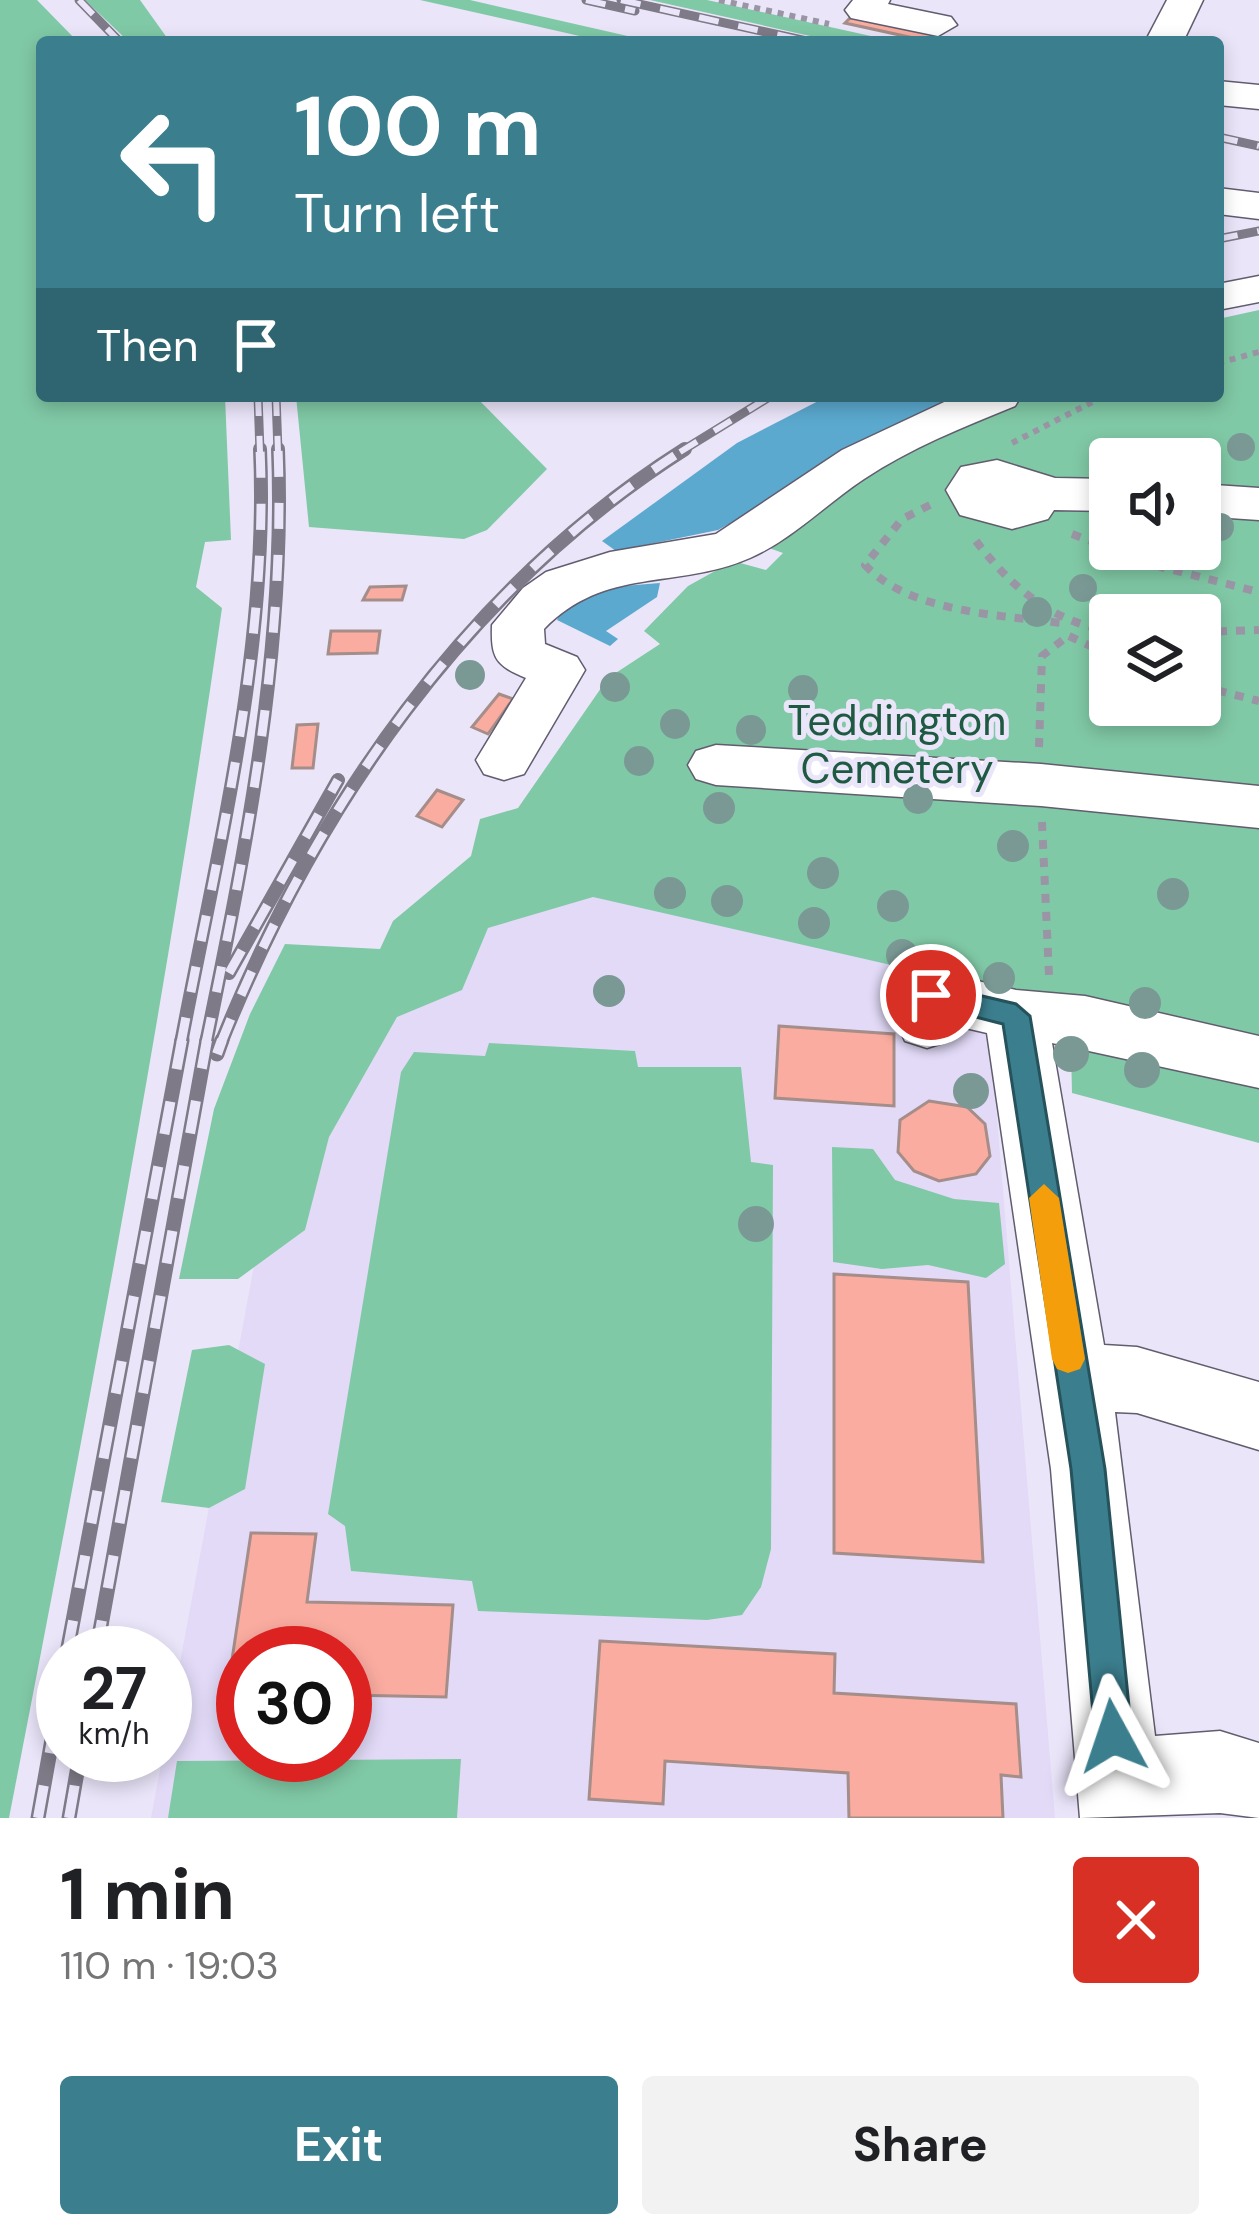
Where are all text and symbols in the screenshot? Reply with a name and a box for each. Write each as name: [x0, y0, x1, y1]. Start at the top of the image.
text: 100 m: [294, 72, 542, 181]
icon: left: [96, 84, 252, 240]
text: Turn left: [294, 178, 500, 249]
icon: arrive: [223, 312, 289, 378]
text: Then: [96, 316, 199, 375]
map controls: [1089, 438, 1221, 726]
button: sound: [1089, 438, 1221, 570]
button: layers: [1089, 594, 1221, 726]
park label: Teddington Cemetery: [788, 693, 1006, 796]
pin: [880, 944, 982, 1046]
icon: arrive: [898, 962, 964, 1028]
speed limit sign: 30: [216, 1626, 372, 1782]
text: 27: [81, 1649, 147, 1728]
position arrow: [1050, 1673, 1176, 1799]
text: km/h: [79, 1714, 149, 1753]
text: 1 min: [60, 1848, 235, 1941]
button: close: [1073, 1857, 1199, 1983]
text: 110 m · 19:03: [60, 1940, 279, 1991]
button: Exit: [60, 2076, 618, 2214]
button: Share: [642, 2076, 1199, 2214]

